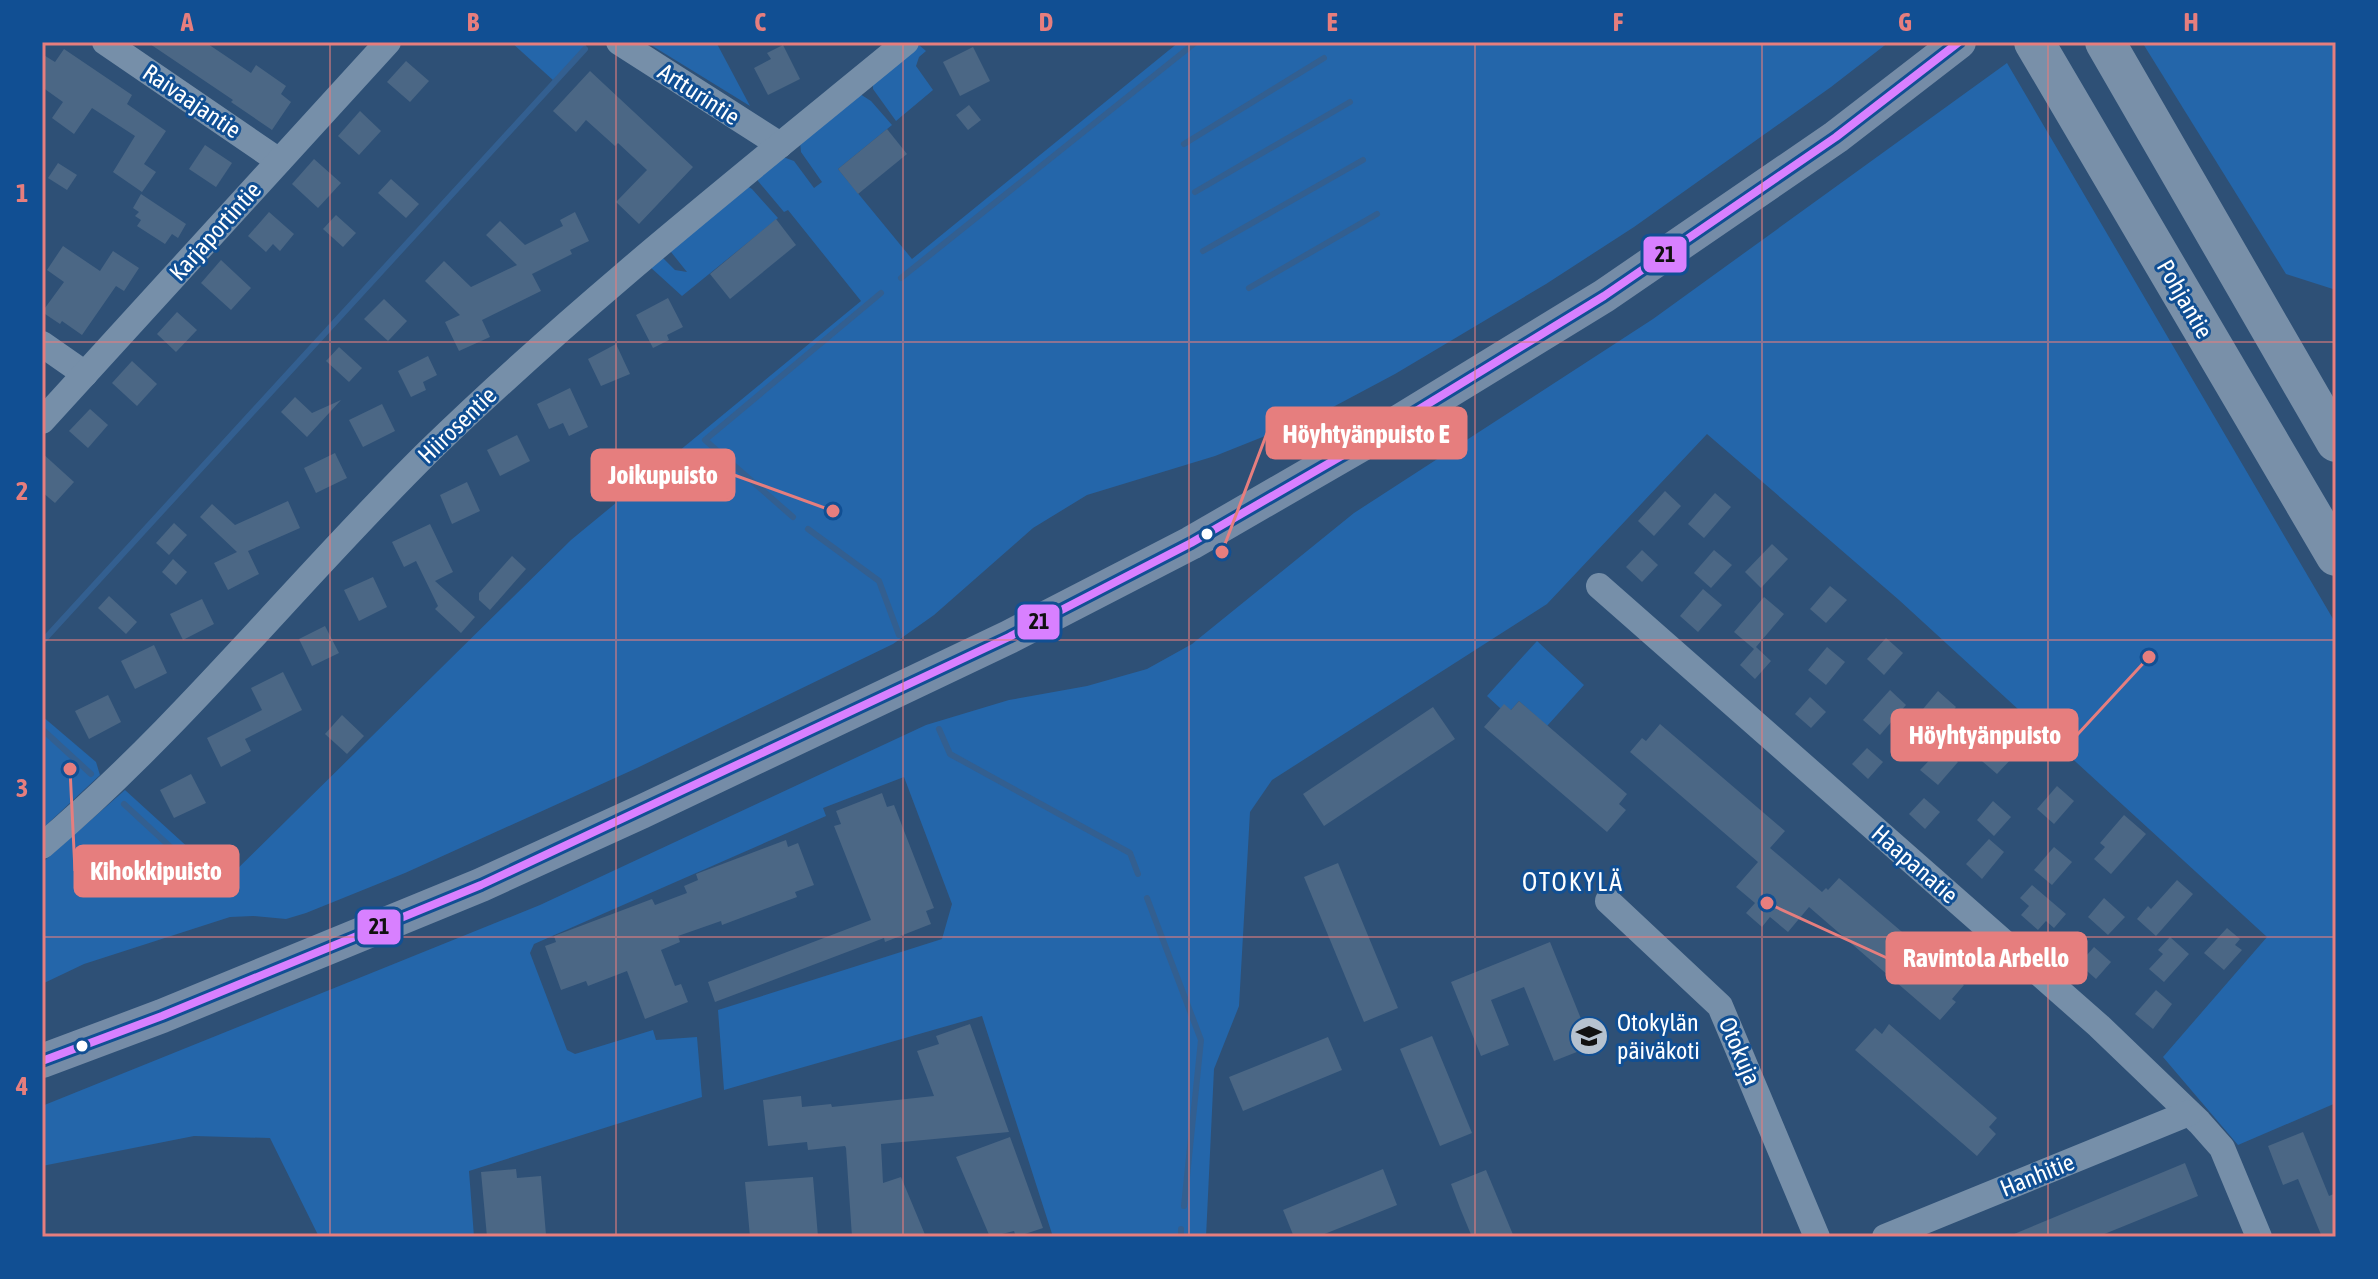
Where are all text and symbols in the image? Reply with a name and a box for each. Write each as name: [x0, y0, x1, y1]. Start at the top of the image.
text: A: [180, 7, 194, 37]
text: B: [467, 7, 480, 37]
text: C: [754, 7, 766, 37]
text: D: [1039, 7, 1053, 37]
text: E: [1326, 7, 1338, 37]
text: F: [1613, 7, 1624, 37]
text: G: [1898, 7, 1912, 37]
text: H: [2183, 7, 2199, 37]
street label: Raivaajantie: [138, 58, 246, 144]
street label: Artturintie: [653, 58, 745, 130]
street label: Karjaportintie: [164, 176, 266, 286]
text: 1: [16, 178, 28, 208]
line badge: 21: [1642, 235, 1688, 274]
text: 21: [1655, 241, 1675, 267]
street label: Pohjantie: [2152, 255, 2218, 343]
street label: Hiirosentie: [412, 381, 502, 469]
callout: Höyhtyänpuisto E: [1267, 408, 1466, 458]
text: Höyhtyänpuisto E: [1282, 419, 1450, 449]
callout: Joikupuisto: [592, 450, 734, 500]
text: Joikupuisto: [607, 460, 718, 490]
text: 2: [16, 476, 28, 506]
unlabelled marker: [1199, 526, 1215, 542]
line badge: 21: [1016, 603, 1061, 641]
text: 21: [1029, 608, 1049, 634]
callout: Höyhtyänpuisto: [1892, 710, 2077, 760]
text: Höyhtyänpuisto: [1909, 720, 2061, 750]
text: 3: [16, 773, 28, 803]
street label: Haapanatie: [1867, 819, 1963, 909]
callout: Kihokkipuisto: [75, 846, 238, 896]
text: Kihokkipuisto: [90, 856, 222, 886]
district label: OTOKYLÄ: [1522, 867, 1624, 897]
line badge: 21: [356, 908, 402, 946]
text: 21: [369, 913, 389, 939]
callout: Ravintola Arbello: [1887, 933, 2086, 983]
text: Ravintola Arbello: [1903, 943, 2069, 973]
place label: Otokylän päiväkoti: [1617, 1009, 1700, 1064]
street label: Otokuja: [1714, 1013, 1766, 1089]
school or university icon: Otokylän päiväkoti: [1568, 1015, 1610, 1057]
unlabelled marker: [74, 1038, 90, 1054]
text: 4: [15, 1071, 28, 1101]
street label: Hanhitie: [1996, 1148, 2078, 1202]

